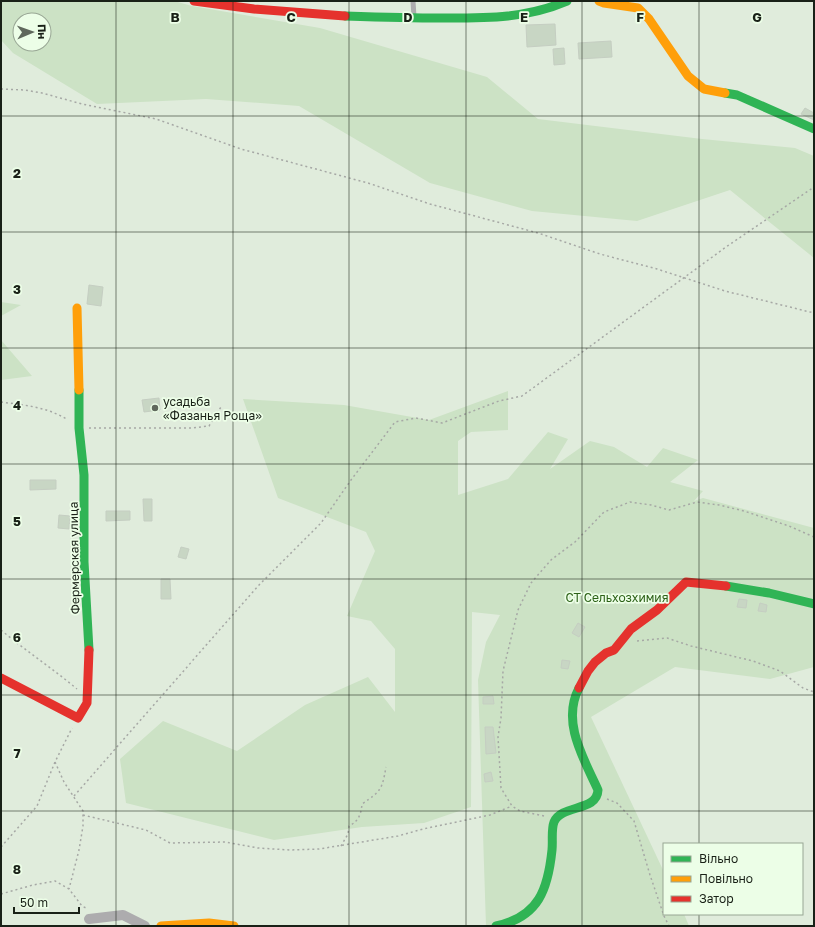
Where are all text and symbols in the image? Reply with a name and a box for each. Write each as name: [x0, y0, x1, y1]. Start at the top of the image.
text: B: [170, 9, 180, 25]
text: C: [286, 9, 296, 25]
text: D: [403, 9, 413, 25]
text: E: [520, 9, 528, 25]
text: F: [636, 9, 644, 25]
text: G: [752, 9, 762, 25]
north arrow: [12, 12, 52, 52]
text: Пн: [36, 24, 49, 40]
text: 2: [13, 165, 21, 181]
text: 3: [13, 281, 21, 297]
place label: усадьба «Фазанья Роща»: [163, 394, 262, 423]
text: 4: [13, 397, 21, 413]
marker: усадьба «Фазанья Роща»: [150, 403, 160, 413]
street label: Фермерская улица: [66, 502, 82, 614]
text: 5: [13, 513, 21, 529]
park label: СТ Сельхозхимия: [565, 590, 669, 605]
text: 6: [13, 629, 21, 645]
text: 7: [13, 745, 21, 761]
legend: [663, 843, 803, 915]
text: Вільно: [699, 851, 738, 866]
text: 8: [13, 861, 21, 877]
text: Повільно: [699, 871, 753, 886]
scale bar: [14, 889, 79, 915]
text: Затор: [699, 891, 734, 906]
text: 50 m: [20, 895, 48, 910]

